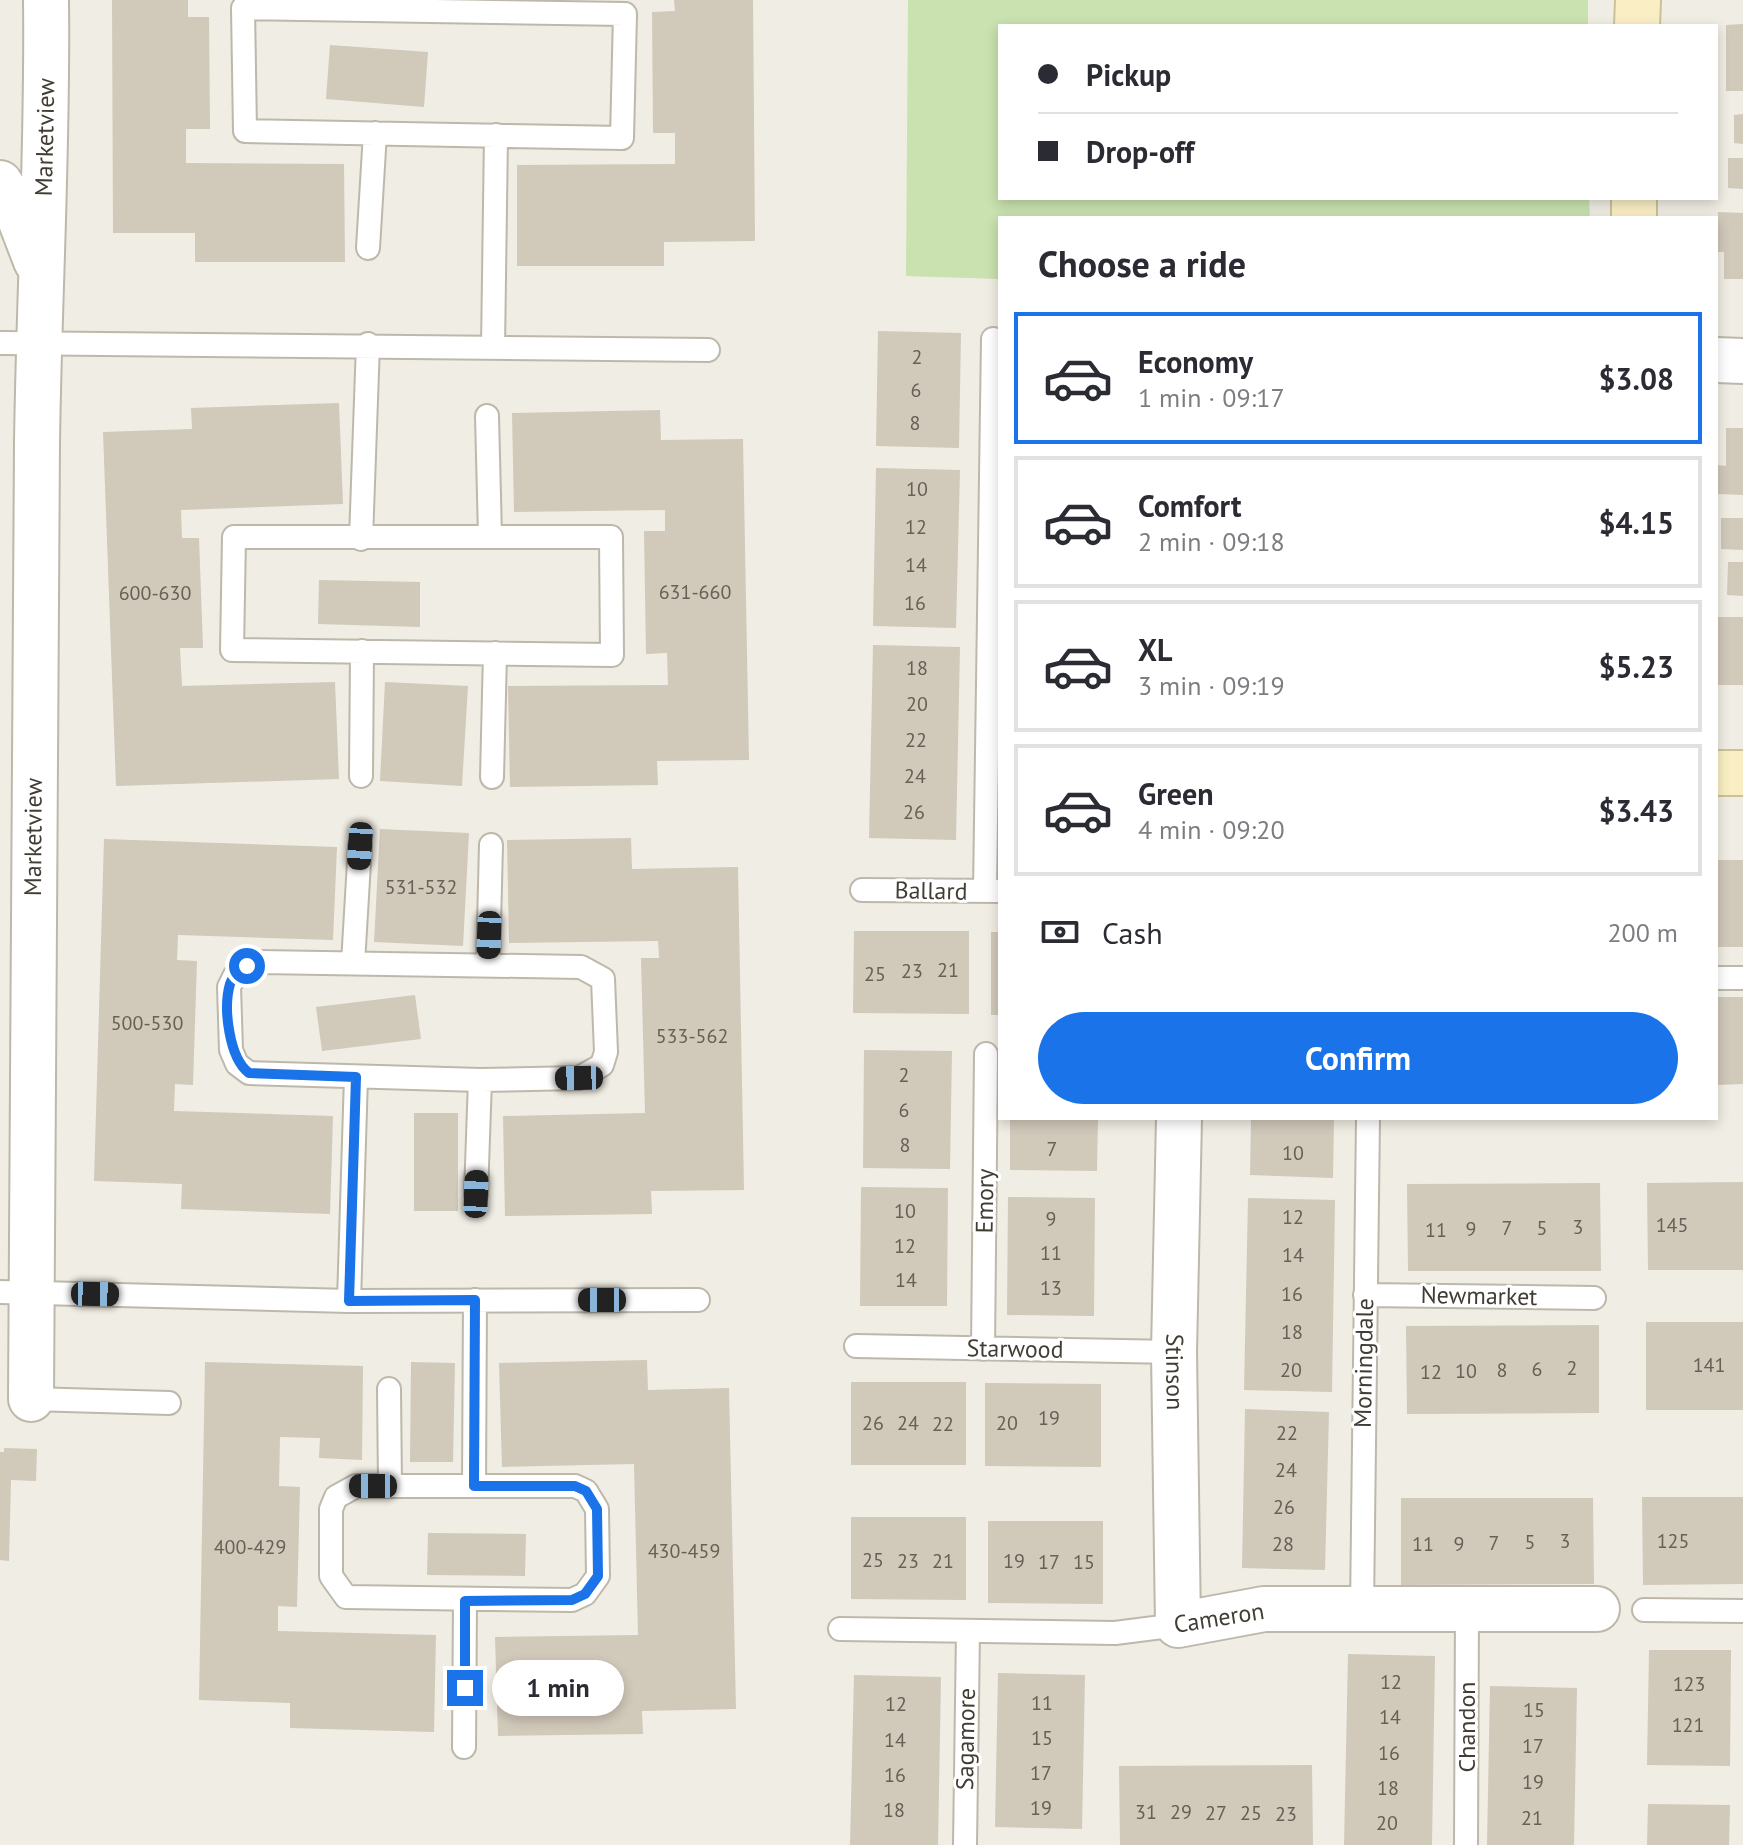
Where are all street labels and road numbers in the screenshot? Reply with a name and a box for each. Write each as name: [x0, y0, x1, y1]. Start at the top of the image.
street label: Marketview: [28, 78, 61, 197]
street label: Marketview: [17, 777, 49, 896]
street label: Ballard: [894, 874, 968, 907]
street label: Emory: [968, 1168, 1001, 1234]
street label: Newmarket: [1420, 1279, 1538, 1312]
street label: Morningdale: [1347, 1298, 1380, 1428]
street label: Starwood: [966, 1332, 1064, 1365]
street label: Stinson: [1159, 1333, 1191, 1410]
street label: Cameron: [1172, 1595, 1266, 1640]
street label: Chandon: [1451, 1682, 1482, 1772]
street label: Sagamore: [949, 1688, 982, 1790]

